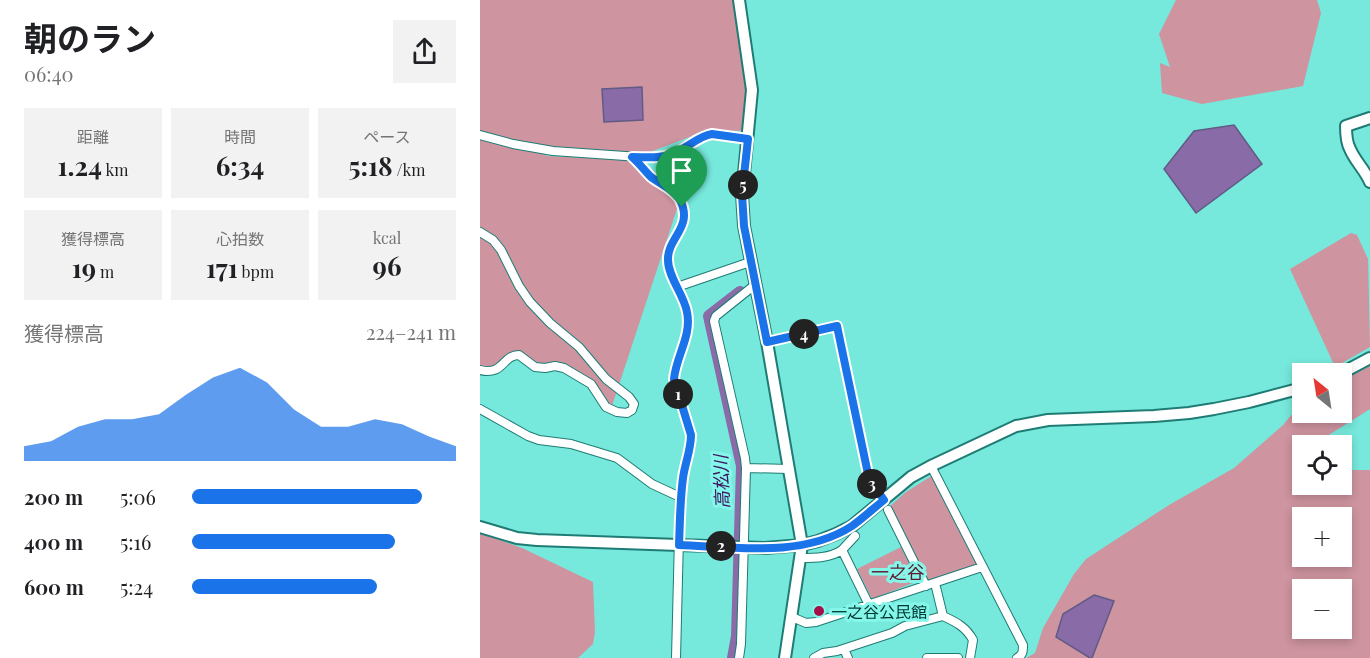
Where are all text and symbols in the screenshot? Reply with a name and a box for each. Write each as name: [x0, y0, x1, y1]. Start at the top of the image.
text: 朝のラン: [24, 15, 156, 59]
button: share: [393, 20, 456, 83]
text: 06:40: [24, 60, 74, 87]
text: 距離: [77, 126, 109, 147]
text: 時間: [224, 126, 256, 147]
text: ペース: [363, 126, 411, 147]
pin: [656, 145, 707, 207]
text: 1.24: [58, 148, 102, 183]
text: 6:34: [216, 148, 264, 183]
text: 5:18: [349, 148, 393, 183]
icon: arrive: [665, 154, 698, 187]
text: km: [102, 159, 128, 180]
text: /km: [393, 159, 425, 180]
pin: 5: [728, 170, 758, 200]
text: 5: [739, 174, 747, 195]
text: kcal: [373, 227, 401, 248]
text: 獲得標高: [61, 228, 125, 249]
text: 心拍数: [216, 228, 264, 249]
text: 96: [373, 248, 401, 283]
text: 19: [72, 250, 96, 285]
text: 171: [206, 250, 238, 285]
text: m: [96, 261, 114, 282]
text: bpm: [238, 261, 274, 282]
text: 224–241 m: [366, 318, 456, 345]
text: 獲得標高: [24, 319, 104, 346]
pin: 4: [789, 319, 819, 349]
text: 4: [800, 323, 808, 344]
north arrow: [1292, 363, 1352, 423]
map controls: [1292, 363, 1352, 639]
pin: 1: [663, 379, 693, 409]
text: 1: [675, 383, 681, 404]
button: locate: [1292, 435, 1352, 495]
water label: 高松川: [708, 453, 734, 509]
pin: 3: [857, 469, 887, 499]
text: 3: [868, 473, 876, 494]
text: 200 m: [24, 483, 83, 510]
text: 5:06: [120, 483, 156, 510]
button: +: [1292, 507, 1352, 567]
text: 400 m: [24, 528, 83, 555]
text: 5:16: [120, 528, 151, 555]
pin: 2: [706, 531, 736, 561]
text: 2: [717, 535, 725, 556]
district label: 一之谷: [871, 560, 925, 584]
text: 600 m: [24, 573, 84, 600]
text: 5:24: [120, 573, 153, 600]
button: −: [1292, 579, 1352, 639]
place label: 一之谷公民館: [831, 601, 927, 622]
marker: 一之谷公民館: [812, 604, 826, 618]

